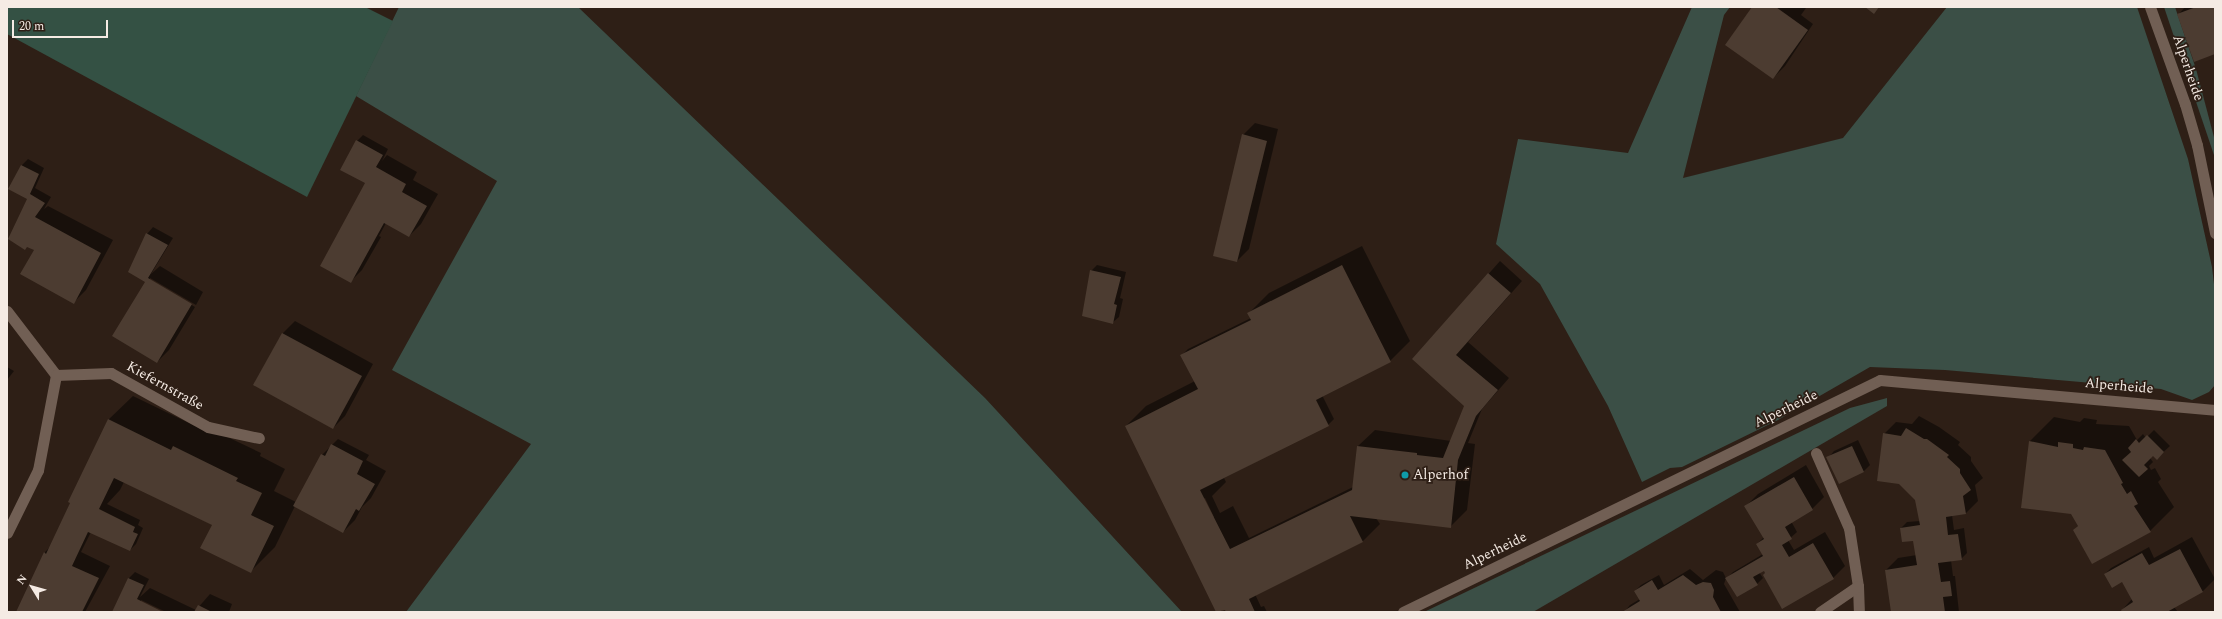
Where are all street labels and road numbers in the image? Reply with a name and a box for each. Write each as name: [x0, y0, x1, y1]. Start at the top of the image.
street label: Alperheide: [2169, 33, 2207, 103]
street label: Kiefernstraße: [124, 358, 206, 414]
street label: Alperheide: [2084, 375, 2154, 397]
street label: Alperheide: [1751, 386, 1821, 432]
street label: Alperheide: [1460, 528, 1530, 574]

